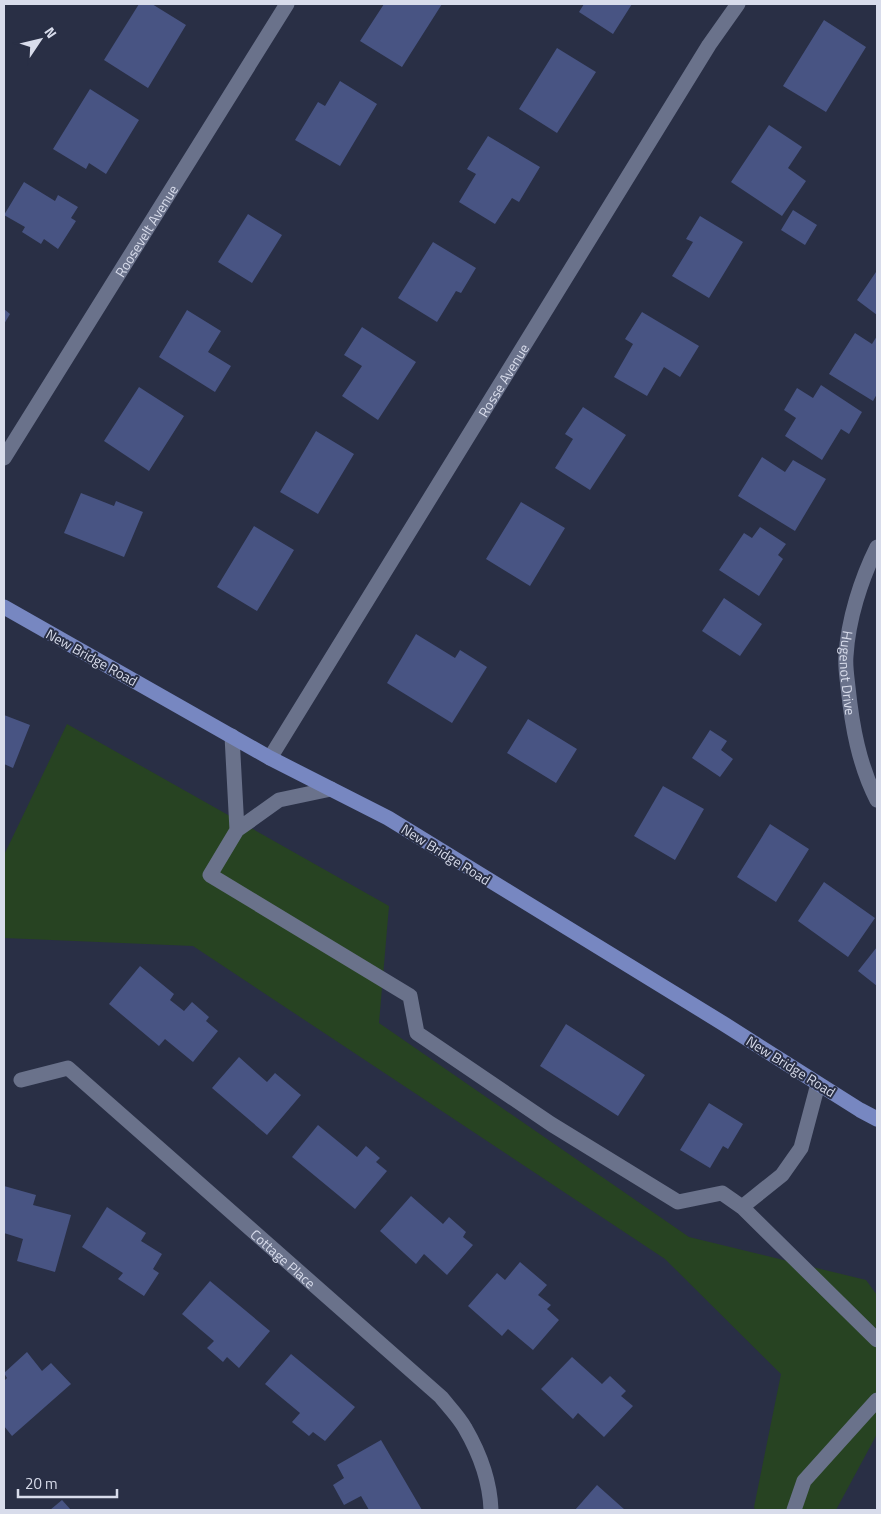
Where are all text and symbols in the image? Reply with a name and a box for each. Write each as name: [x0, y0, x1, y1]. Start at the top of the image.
north arrow: [15, 15, 65, 65]
text: N: [40, 22, 62, 42]
street label: Roosevelt Avenue: [109, 180, 183, 281]
street label: Rosse Avenue: [472, 339, 533, 421]
street label: New Bridge Road: [42, 623, 142, 691]
street label: Hugenot Drive: [835, 629, 862, 717]
street label: New Bridge Road: [397, 818, 495, 890]
street label: New Bridge Road: [742, 1030, 840, 1102]
street label: Cottage Place: [246, 1224, 321, 1293]
scale bar: [18, 1466, 116, 1498]
text: 20 m: [25, 1472, 58, 1495]

